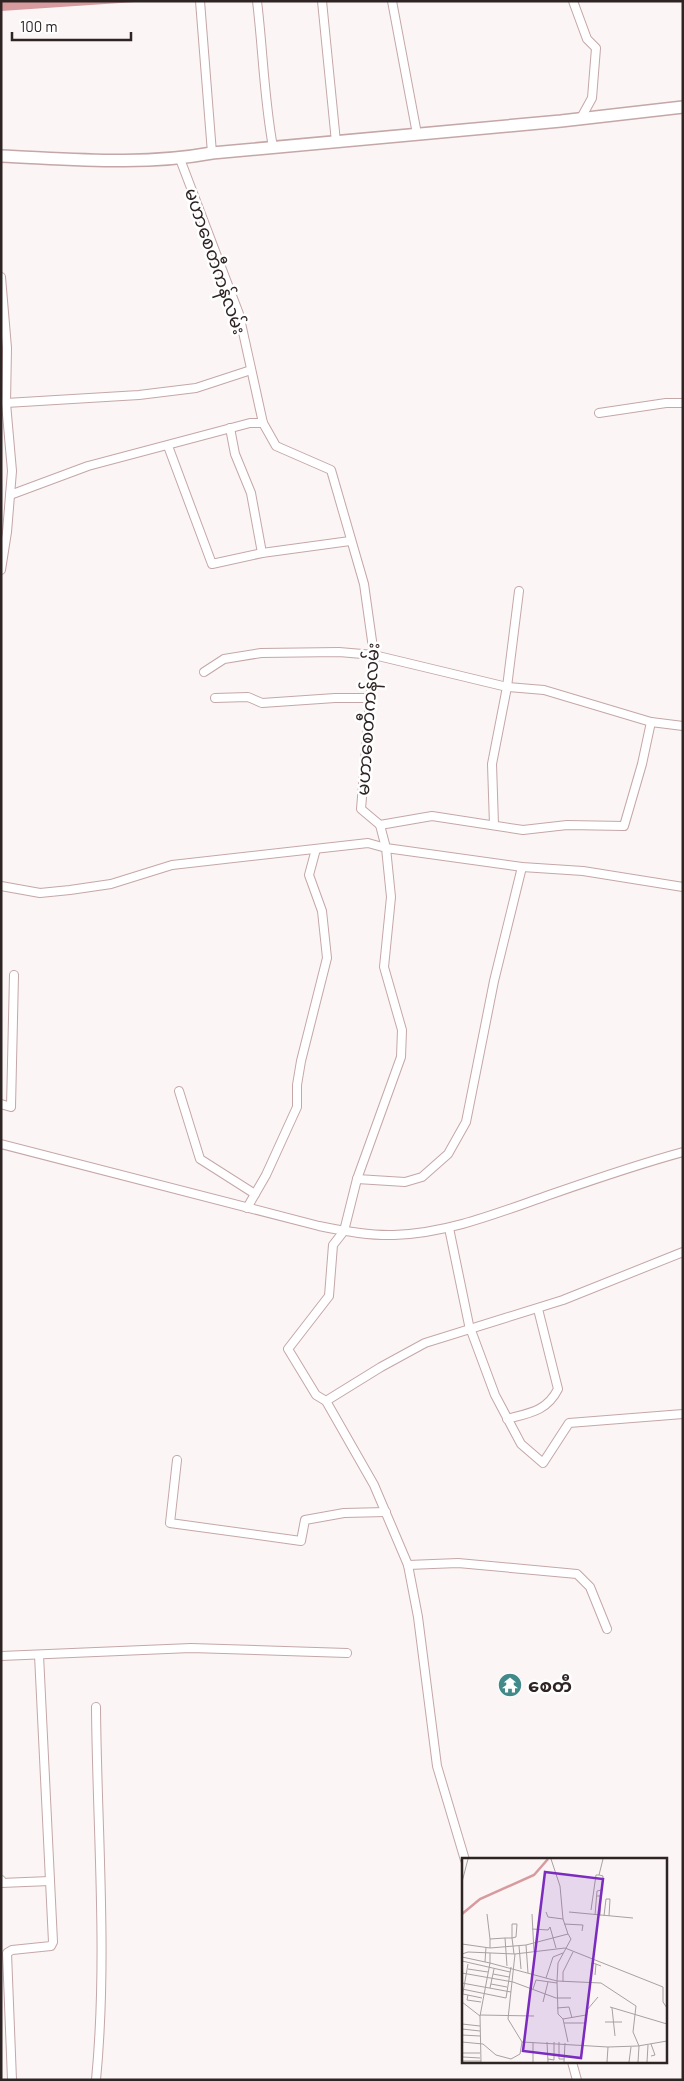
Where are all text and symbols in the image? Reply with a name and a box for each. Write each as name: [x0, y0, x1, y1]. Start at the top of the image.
scale bar: [12, 10, 131, 42]
text: 100 m: [20, 17, 58, 35]
street label: မဟာစေတီကန်လမ်း: [176, 184, 253, 339]
street label: မဟာစေတီကန်လမ်း: [349, 642, 388, 797]
temple icon: စေတီ: [497, 1672, 523, 1698]
place label: စေတီ: [528, 1674, 572, 1696]
inset map: [462, 1858, 666, 2064]

